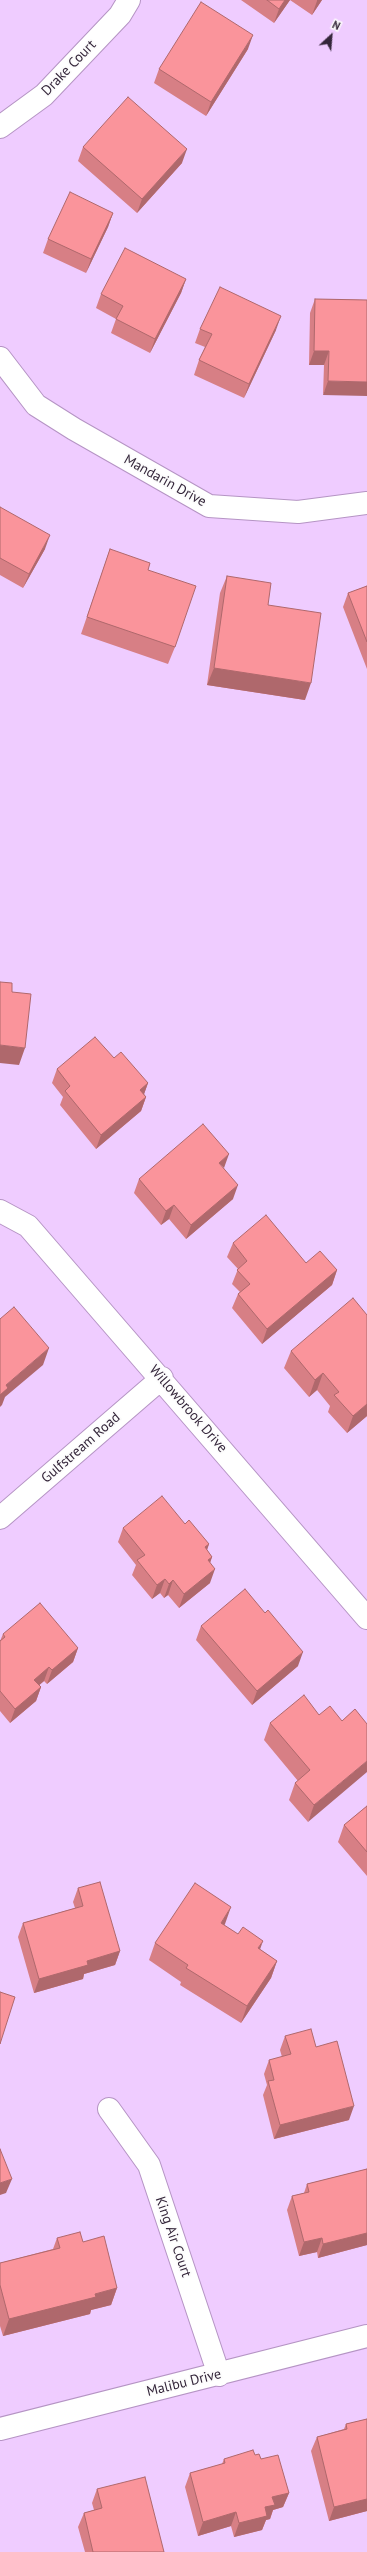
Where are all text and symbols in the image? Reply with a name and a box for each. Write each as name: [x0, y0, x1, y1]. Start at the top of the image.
north arrow: [311, 16, 351, 56]
text: N: [330, 17, 343, 33]
street label: Drake Court: [38, 37, 100, 99]
street label: Mandarin Drive: [121, 451, 209, 511]
street label: Willowbrook Drive: [145, 1362, 231, 1456]
street label: Gulfstream Road: [38, 1409, 124, 1487]
street label: King Air Court: [151, 2194, 195, 2280]
street label: Malibu Drive: [145, 2366, 223, 2400]

